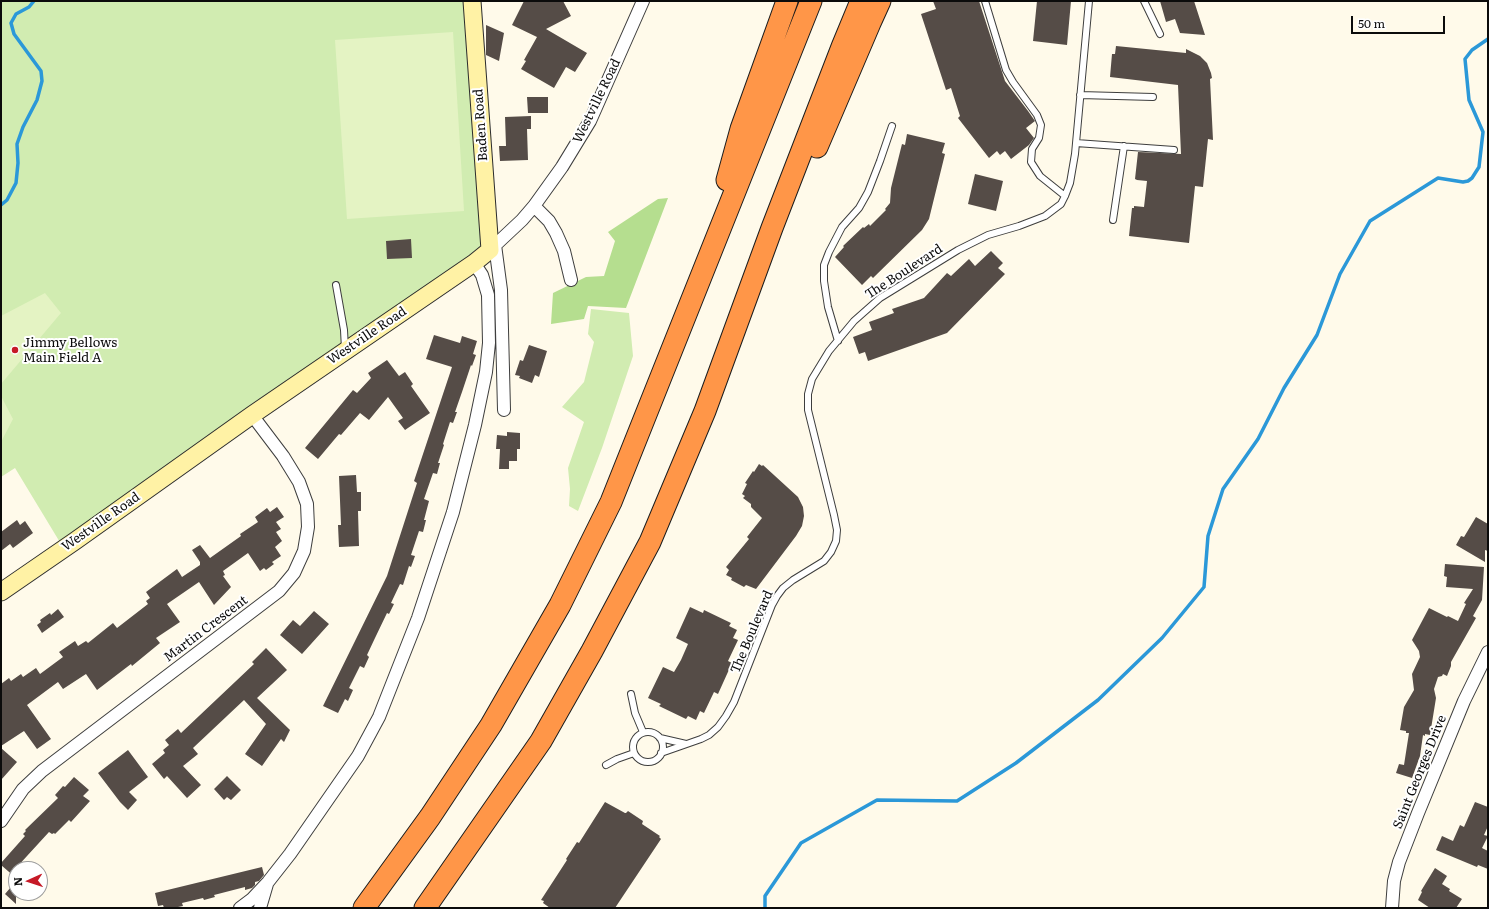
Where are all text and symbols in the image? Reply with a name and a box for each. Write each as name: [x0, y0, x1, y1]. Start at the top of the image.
scale bar: [1353, 8, 1447, 34]
text: 50 m: [1358, 14, 1385, 32]
street label: Westville Road: [570, 56, 624, 146]
street label: Baden Road: [471, 88, 491, 162]
street label: The Boulevard: [863, 241, 945, 303]
street label: Westville Road: [325, 304, 409, 368]
place label: Jimmy Bellows Main Field A: [23, 335, 117, 366]
marker: Jimmy Bellows Main Field A: [10, 345, 20, 355]
street label: Westville Road: [59, 489, 143, 555]
street label: The Boulevard: [727, 588, 777, 676]
street label: Martin Crescent: [161, 592, 251, 666]
street label: Saint Georges Drive: [1390, 713, 1450, 831]
north arrow: [8, 861, 48, 901]
text: N: [9, 877, 25, 887]

